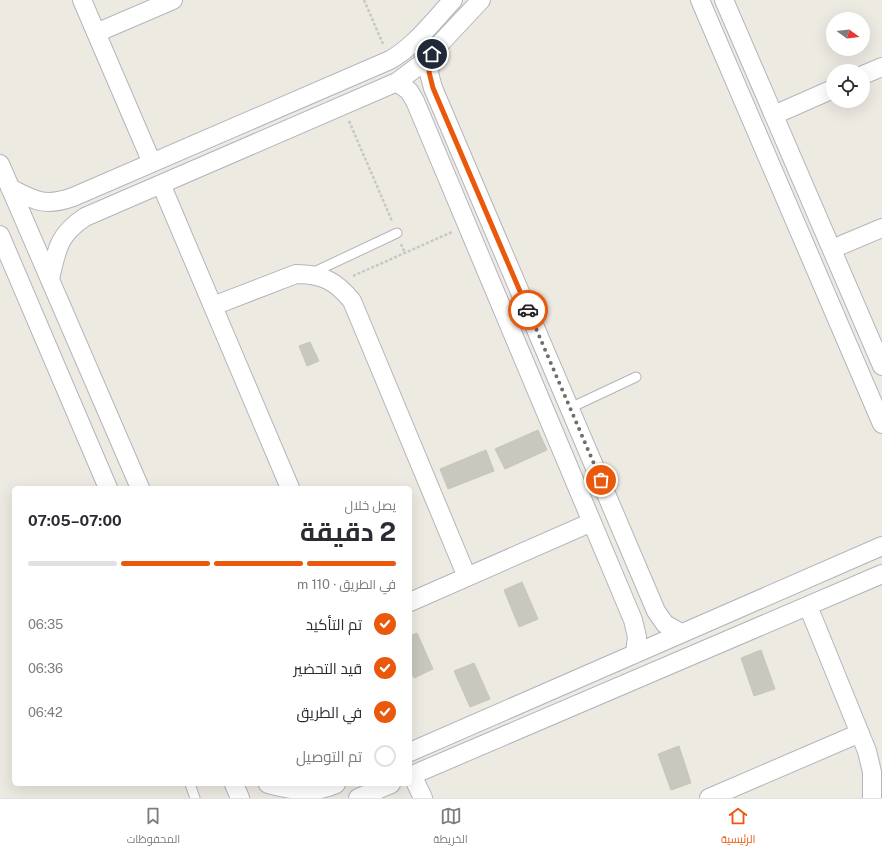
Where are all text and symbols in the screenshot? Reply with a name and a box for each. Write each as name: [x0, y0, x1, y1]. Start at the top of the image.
north arrow: [826, 12, 870, 56]
map controls: [826, 12, 870, 108]
pin: [415, 37, 449, 71]
icon: home: [421, 43, 443, 65]
button: locate: [826, 64, 870, 108]
courier: [508, 290, 548, 330]
icon: car: [517, 299, 539, 321]
pin: [584, 463, 618, 497]
icon: bag: [590, 469, 612, 491]
text: يصل خلال: [345, 498, 396, 513]
text: 07:00–07:05: [28, 512, 122, 529]
text: 2 دقيقة: [300, 516, 396, 547]
text: في الطريق · 110 m: [297, 577, 396, 592]
icon: check: [374, 613, 396, 635]
text: تم التأكيد: [306, 616, 362, 633]
text: 06:35: [28, 617, 63, 632]
icon: check: [374, 657, 396, 679]
text: قيد التحضير: [293, 660, 362, 677]
text: 06:36: [28, 661, 63, 676]
icon: check: [374, 701, 396, 723]
text: في الطريق: [296, 704, 362, 721]
text: 06:42: [28, 705, 63, 720]
text: تم التوصيل: [296, 748, 362, 765]
tab: المحفوظات: [127, 805, 180, 849]
tab: الخريطة: [433, 805, 468, 849]
tab: الرئيسية: [721, 805, 755, 849]

